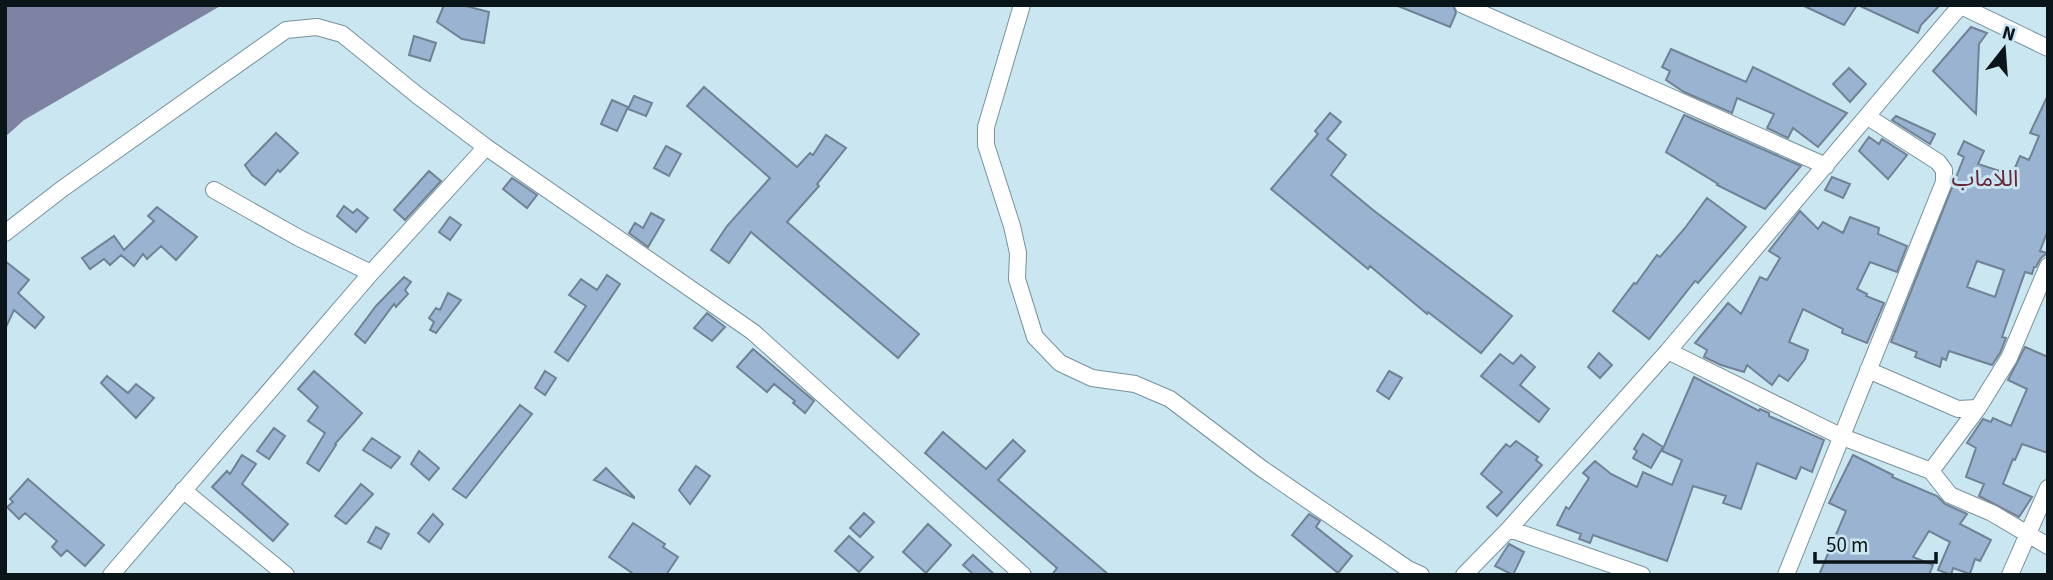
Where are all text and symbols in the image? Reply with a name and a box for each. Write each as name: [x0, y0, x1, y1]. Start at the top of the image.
north arrow: [1969, 14, 2039, 84]
text: N: [1999, 19, 2019, 49]
district label: اللاماب: [1952, 162, 2018, 195]
scale bar: [1815, 520, 1936, 564]
text: 50 m: [1826, 530, 1868, 560]

